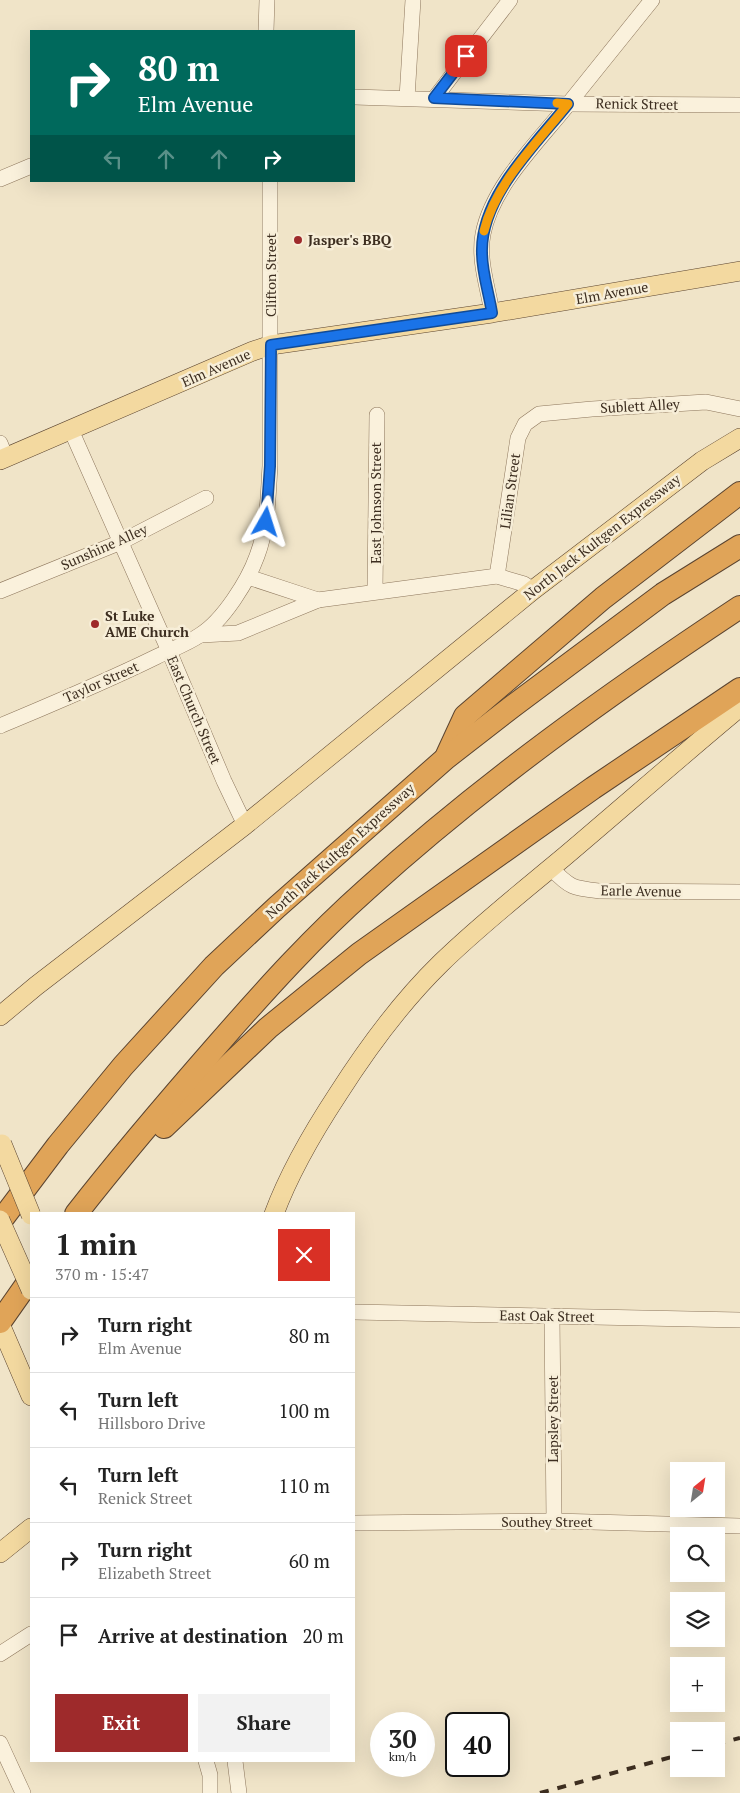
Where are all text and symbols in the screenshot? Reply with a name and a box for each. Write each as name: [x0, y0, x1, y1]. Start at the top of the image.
pin: [445, 35, 487, 77]
icon: arrive: [452, 42, 480, 70]
text: 80 m: [138, 45, 219, 91]
icon: right: [55, 50, 120, 115]
text: Elm Avenue: [138, 89, 253, 118]
street label: Renick Street: [595, 93, 679, 114]
icon: left: [99, 145, 127, 173]
icon: ahead: [152, 145, 180, 173]
icon: ahead: [205, 145, 233, 173]
icon: right: [258, 145, 286, 173]
place label: Jasper's BBQ: [308, 230, 392, 249]
street label: Clifton Street: [261, 232, 280, 317]
marker: Jasper's BBQ: [292, 234, 304, 246]
street label: Elm Avenue: [574, 277, 650, 308]
street label: Elm Avenue: [178, 344, 253, 391]
street label: Sublett Alley: [600, 394, 681, 417]
street label: East Johnson Street: [366, 441, 385, 564]
street label: Lilian Street: [495, 451, 524, 530]
street label: North Jack Kultgen Expressway: [519, 469, 685, 604]
position arrow: [239, 495, 291, 547]
street label: Sunshine Alley: [58, 519, 151, 574]
place label: St Luke AME Church: [105, 606, 189, 641]
marker: St Luke AME Church: [89, 618, 101, 630]
street label: East Church Street: [163, 653, 226, 768]
street label: Taylor Street: [60, 656, 142, 707]
street label: North Jack Kultgen Expressway: [261, 778, 419, 923]
street label: Earle Avenue: [600, 880, 682, 901]
text: 1 min: [55, 1224, 137, 1264]
button: close: [278, 1229, 330, 1281]
text: 370 m · 15:47: [55, 1263, 149, 1285]
street label: East Oak Street: [499, 1305, 596, 1326]
text: Turn right: [98, 1312, 192, 1337]
icon: right: [55, 1321, 83, 1349]
text: 80 m: [289, 1323, 330, 1348]
text: Elm Avenue: [98, 1337, 182, 1359]
street label: Lapsley Street: [543, 1374, 562, 1463]
text: Turn left: [98, 1387, 179, 1412]
icon: left: [55, 1396, 83, 1424]
text: 100 m: [279, 1398, 330, 1423]
text: Hillsboro Drive: [98, 1412, 206, 1434]
text: Turn left: [98, 1462, 179, 1487]
north arrow: [670, 1462, 725, 1518]
map controls: [670, 1462, 725, 1777]
icon: left: [55, 1471, 83, 1499]
text: 110 m: [279, 1473, 330, 1498]
text: Renick Street: [98, 1487, 193, 1509]
street label: Southey Street: [501, 1512, 593, 1531]
button: search: [670, 1527, 725, 1582]
text: Turn right: [98, 1537, 192, 1562]
icon: right: [55, 1546, 83, 1574]
text: 60 m: [289, 1548, 330, 1573]
text: Elizabeth Street: [98, 1562, 212, 1584]
button: layers: [670, 1592, 725, 1647]
icon: arrive: [55, 1621, 83, 1649]
text: Arrive at destination: [98, 1623, 287, 1648]
text: 20 m: [302, 1623, 344, 1648]
button: +: [670, 1657, 725, 1712]
button: Exit: [55, 1694, 188, 1752]
button: Share: [198, 1694, 330, 1752]
speed limit sign: 40: [445, 1712, 510, 1777]
text: 30: [388, 1722, 417, 1755]
button: −: [670, 1722, 725, 1777]
text: km/h: [389, 1749, 416, 1764]

